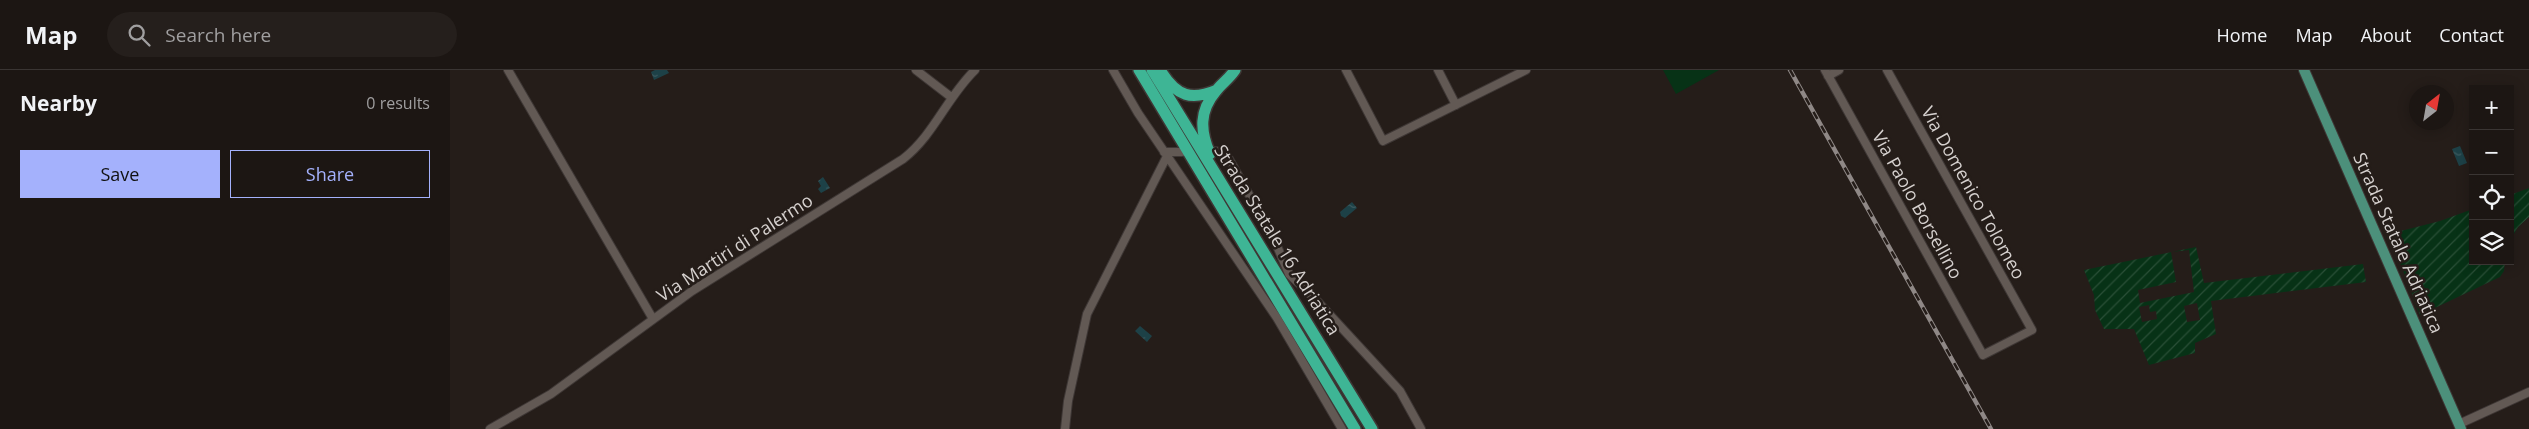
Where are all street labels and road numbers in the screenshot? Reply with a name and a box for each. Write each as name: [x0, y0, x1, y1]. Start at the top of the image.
street label: Via Domenico Tolomeo: [1916, 102, 2031, 283]
street label: Via Paolo Borsellino: [1867, 126, 1969, 283]
street label: Strada Statale 16 Adriatica: [1209, 140, 1346, 339]
street label: Strada Statale Adriatica: [2348, 149, 2450, 337]
street label: Via Martiri di Palermo: [652, 188, 817, 307]

